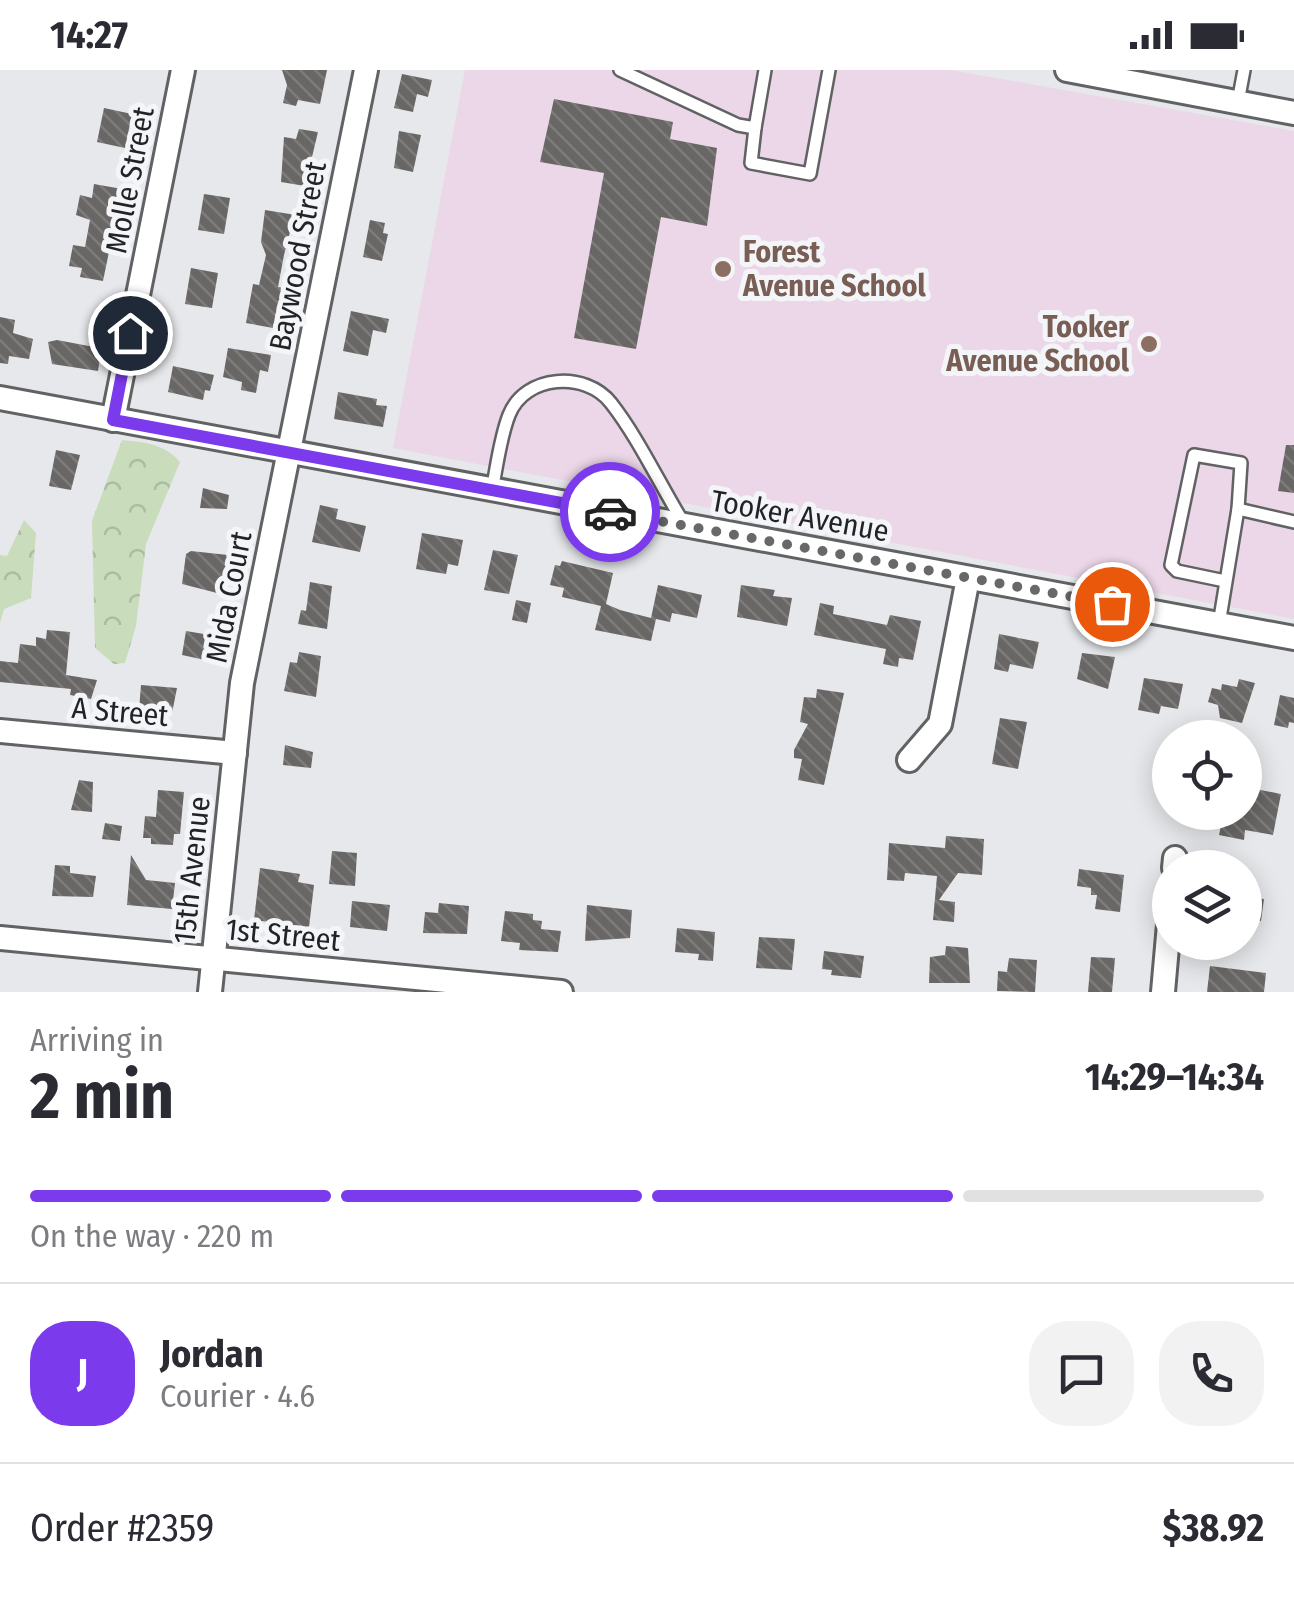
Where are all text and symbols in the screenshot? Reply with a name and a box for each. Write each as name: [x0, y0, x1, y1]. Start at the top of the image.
text: 14:27: [50, 12, 128, 58]
street label: Molle Street: [98, 104, 162, 256]
street label: Baywood Street: [262, 158, 334, 354]
place label: Forest Avenue School: [742, 234, 927, 304]
marker: Forest Avenue School: [712, 258, 734, 280]
pin: [88, 291, 173, 376]
icon: home: [103, 306, 158, 361]
place label: Tooker Avenue School: [945, 309, 1130, 379]
marker: Tooker Avenue School: [1138, 333, 1160, 355]
courier: [560, 462, 660, 562]
street label: Tooker Avenue: [708, 483, 892, 549]
icon: car: [583, 485, 638, 540]
street label: Mida Court: [199, 528, 259, 666]
pin: [1070, 562, 1155, 647]
icon: bag: [1085, 577, 1140, 632]
street label: A Street: [70, 690, 170, 734]
map controls: [1152, 720, 1262, 960]
button: locate: [1152, 720, 1262, 830]
street label: 15th Avenue: [166, 794, 218, 946]
button: layers: [1152, 850, 1262, 960]
street label: 1st Street: [224, 911, 342, 959]
text: Arriving in: [30, 1021, 164, 1059]
text: 14:29–14:34: [1085, 1054, 1264, 1100]
text: 2 min: [30, 1057, 174, 1135]
text: On the way · 220 m: [30, 1217, 274, 1255]
button: chat: [1029, 1321, 1134, 1426]
button: phone: [1159, 1321, 1264, 1426]
text: Jordan: [160, 1331, 264, 1377]
text: J: [77, 1350, 88, 1396]
text: Courier · 4.6: [160, 1377, 315, 1415]
text: Order #2359: [30, 1505, 214, 1551]
text: $38.92: [1162, 1505, 1264, 1551]

